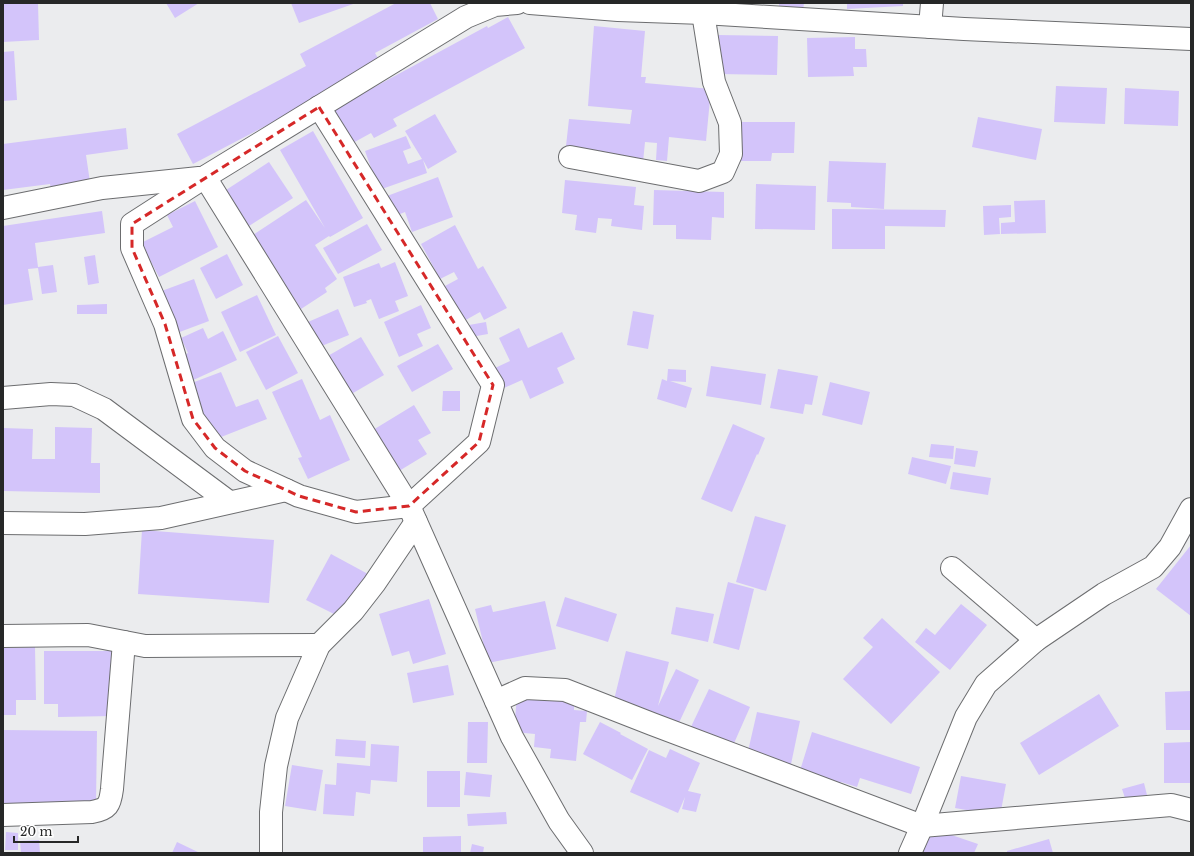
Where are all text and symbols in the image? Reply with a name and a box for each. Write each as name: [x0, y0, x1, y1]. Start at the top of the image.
scale bar: [14, 818, 78, 844]
text: 20 m: [20, 824, 52, 839]

